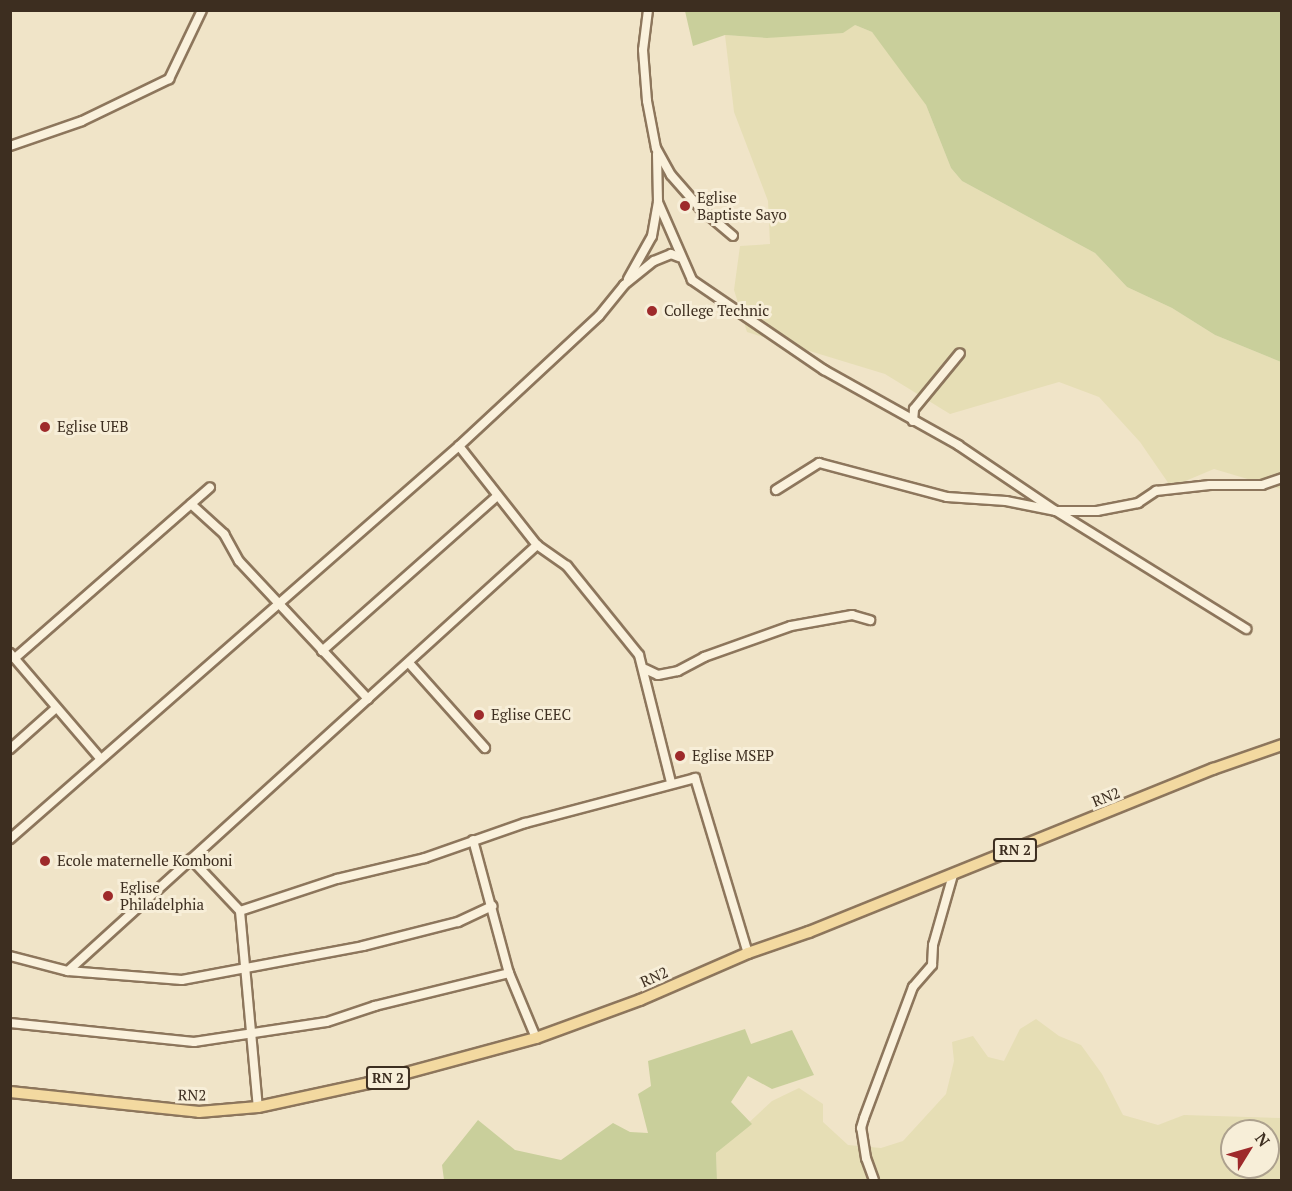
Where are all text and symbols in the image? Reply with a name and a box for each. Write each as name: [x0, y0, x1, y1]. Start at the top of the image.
place label: Eglise Baptiste Sayo: [697, 188, 787, 223]
marker: Eglise Baptiste Sayo: [678, 199, 692, 213]
place label: College Technic: [664, 302, 769, 320]
marker: College Technic: [645, 304, 659, 318]
place label: Eglise UEB: [57, 418, 128, 436]
marker: Eglise UEB: [38, 420, 52, 434]
place label: Eglise CEEC: [491, 706, 571, 724]
marker: Eglise CEEC: [472, 708, 486, 722]
place label: Eglise MSEP: [692, 747, 774, 765]
marker: Eglise MSEP: [673, 749, 687, 763]
street label: RN2: [1089, 783, 1123, 811]
road number: RN 2: [992, 839, 1038, 861]
place label: Ecole maternelle Komboni: [57, 852, 233, 870]
marker: Ecole maternelle Komboni: [38, 854, 52, 868]
place label: Eglise Philadelphia: [120, 878, 204, 913]
marker: Eglise Philadelphia: [101, 889, 115, 903]
street label: RN2: [637, 963, 671, 991]
road number: RN 2: [366, 1067, 410, 1089]
street label: RN2: [178, 1086, 206, 1104]
north arrow: [1220, 1119, 1280, 1179]
text: N: [1250, 1128, 1275, 1151]

